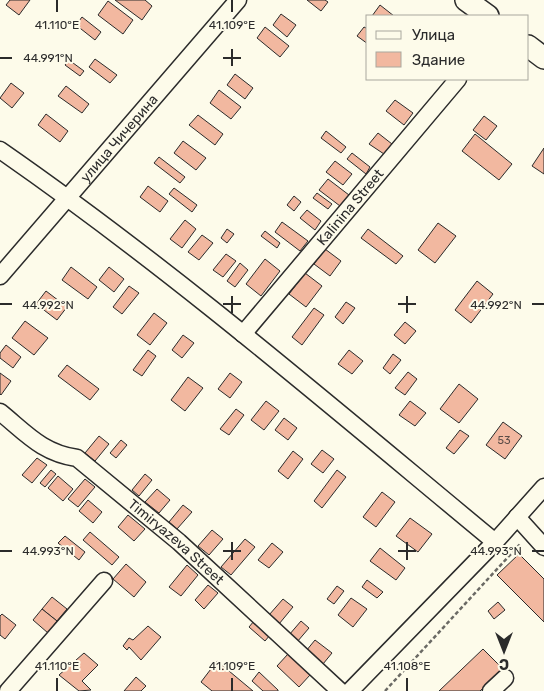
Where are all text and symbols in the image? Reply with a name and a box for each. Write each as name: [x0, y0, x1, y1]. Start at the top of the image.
legend: [366, 15, 529, 80]
text: 41.110°E: [35, 18, 79, 32]
text: 41.109°E: [209, 18, 255, 32]
text: Улица: [412, 26, 455, 44]
text: 44.991°N: [23, 51, 73, 65]
text: Здание: [412, 51, 465, 69]
street label: улица Чичерина: [77, 91, 162, 186]
street label: Kalinina Street: [313, 165, 388, 249]
text: 44.992°N: [22, 298, 74, 312]
text: 44.992°N: [470, 298, 522, 312]
house number: 53: [497, 434, 511, 447]
street label: Timiryazeva Street: [125, 496, 228, 589]
text: 44.993°N: [22, 544, 74, 558]
text: 44.993°N: [470, 544, 522, 558]
north arrow: [479, 626, 529, 676]
text: С: [499, 655, 509, 672]
text: 41.110°E: [35, 659, 79, 673]
text: 41.109°E: [209, 659, 255, 673]
text: 41.108°E: [384, 659, 430, 673]

